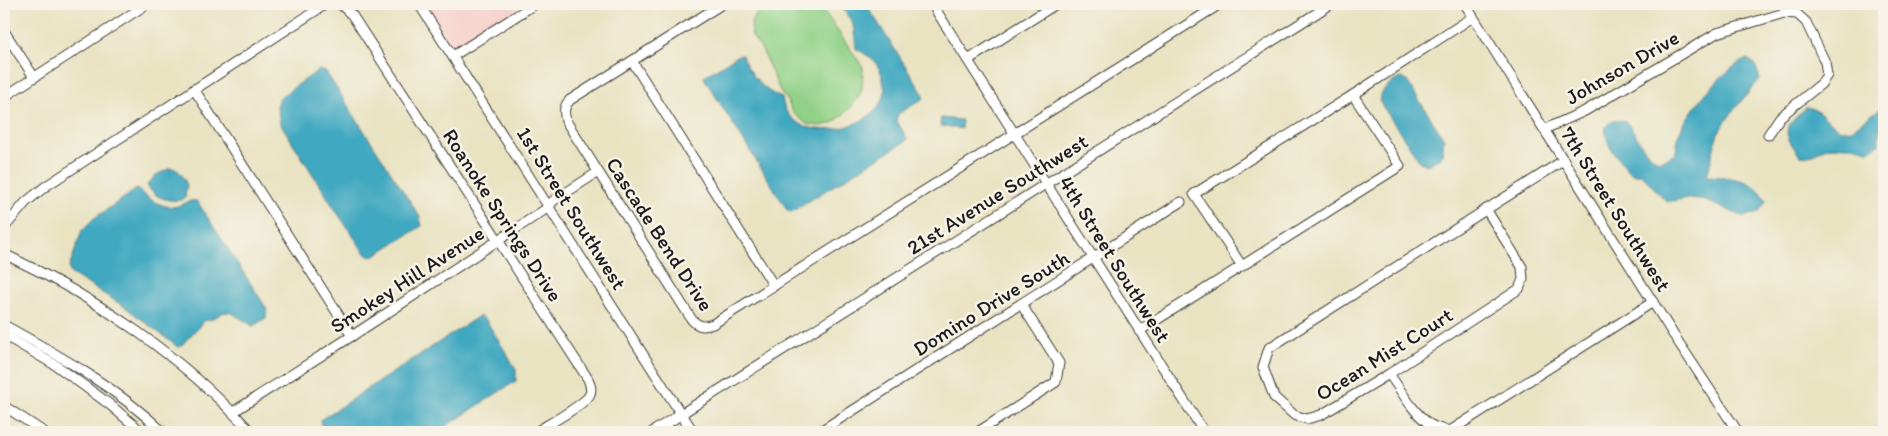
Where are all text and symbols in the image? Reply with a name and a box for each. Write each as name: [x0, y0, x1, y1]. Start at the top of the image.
street label: Johnson Drive: [1561, 24, 1683, 110]
street label: 1st Street Southwest: [512, 122, 632, 294]
street label: 7th Street Southwest: [1555, 122, 1677, 296]
street label: Roanoke Springs Drive: [438, 124, 568, 306]
street label: 21st Avenue Southwest: [902, 128, 1092, 260]
street label: Cascade Bend Drive: [601, 152, 719, 316]
street label: 4th Street Southwest: [1054, 171, 1176, 347]
street label: Smokey Hill Avenue: [325, 220, 489, 338]
street label: Domino Drive South: [908, 245, 1074, 361]
street label: Ocean Mist Court: [1311, 302, 1457, 406]

